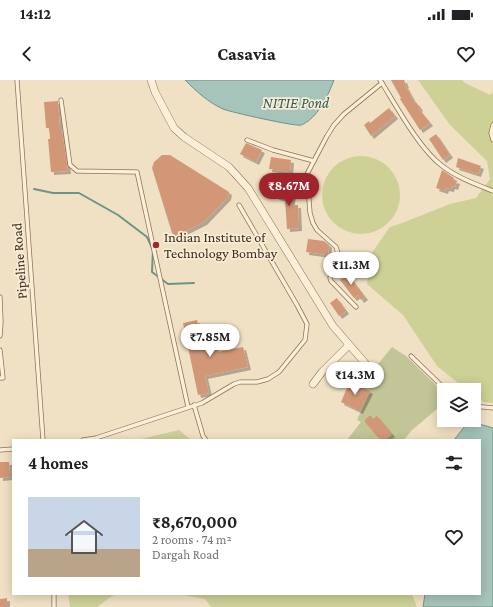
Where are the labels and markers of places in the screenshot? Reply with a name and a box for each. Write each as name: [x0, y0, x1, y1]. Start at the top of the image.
pin: ₹8.67M: [256, 173, 322, 207]
place label: Indian Institute of Technology Bombay: [164, 229, 278, 261]
marker: Indian Institute of Technology Bombay: [151, 240, 161, 250]
pin: ₹11.3M: [318, 252, 384, 286]
pin: ₹7.85M: [177, 324, 243, 358]
pin: ₹14.3M: [322, 362, 388, 396]

